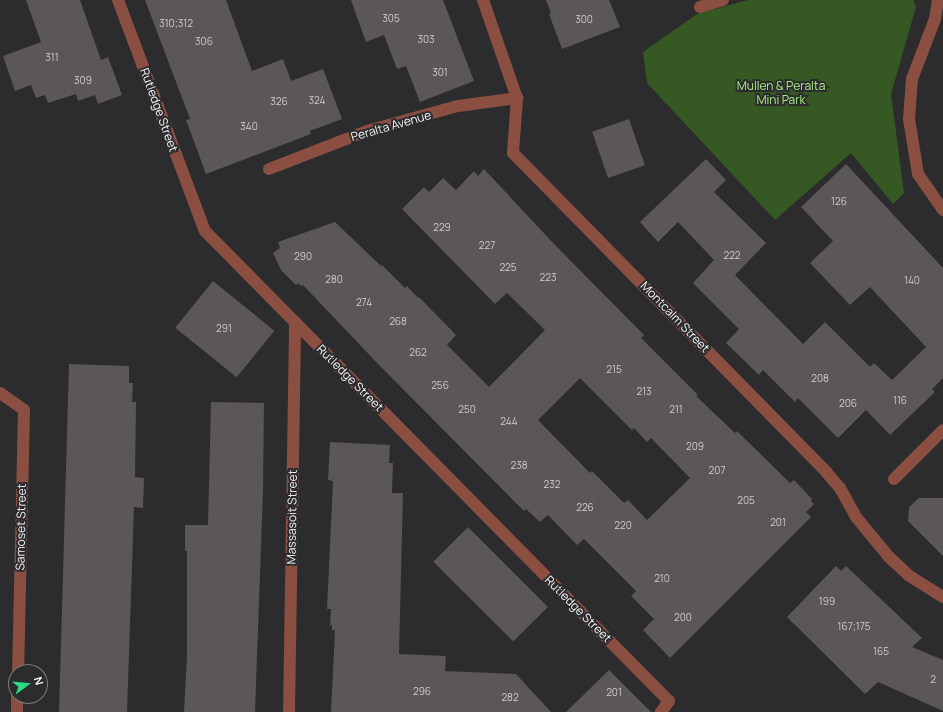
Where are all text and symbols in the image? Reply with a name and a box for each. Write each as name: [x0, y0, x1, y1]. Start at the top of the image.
house number: 305: [382, 13, 400, 25]
house number: 300: [575, 14, 593, 26]
house number: 310;312: [159, 18, 193, 30]
house number: 303: [417, 34, 435, 46]
house number: 306: [195, 36, 213, 48]
house number: 311: [45, 52, 59, 64]
street label: Rutledge Street: [137, 66, 181, 154]
house number: 301: [432, 67, 448, 79]
house number: 309: [74, 75, 92, 87]
park label: Mullen & Peralta Mini Park: [737, 79, 825, 107]
house number: 324: [309, 95, 325, 107]
house number: 326: [270, 96, 288, 108]
street label: Peralta Avenue: [349, 108, 433, 144]
house number: 340: [240, 121, 258, 133]
house number: 126: [831, 196, 847, 208]
house number: 229: [433, 222, 451, 234]
house number: 227: [479, 240, 495, 252]
house number: 222: [723, 250, 741, 262]
house number: 290: [294, 251, 312, 263]
house number: 225: [499, 262, 517, 274]
house number: 223: [540, 272, 556, 284]
house number: 280: [325, 274, 343, 286]
house number: 140: [904, 275, 920, 287]
street label: Montcalm Street: [638, 279, 712, 355]
house number: 274: [356, 297, 372, 309]
house number: 268: [389, 316, 407, 328]
house number: 291: [216, 323, 232, 335]
street label: Rutledge Street: [314, 342, 386, 414]
house number: 262: [409, 347, 427, 359]
house number: 215: [606, 364, 622, 376]
house number: 208: [811, 373, 829, 385]
house number: 256: [431, 380, 449, 392]
house number: 213: [636, 386, 652, 398]
house number: 116: [893, 395, 907, 407]
house number: 206: [839, 398, 857, 410]
house number: 250: [458, 404, 476, 416]
house number: 211: [669, 404, 683, 416]
house number: 244: [500, 416, 518, 428]
house number: 209: [686, 441, 704, 453]
house number: 238: [510, 460, 528, 472]
house number: 207: [709, 465, 725, 477]
street label: Massasoit Street: [284, 470, 300, 564]
house number: 232: [544, 479, 560, 491]
street label: Samoset Street: [13, 483, 29, 571]
house number: 205: [737, 495, 755, 507]
house number: 226: [576, 502, 594, 514]
house number: 201: [770, 517, 786, 529]
house number: 220: [614, 520, 632, 532]
street label: Rutledge Street: [542, 573, 614, 645]
house number: 210: [654, 573, 670, 585]
house number: 199: [819, 596, 835, 608]
house number: 200: [674, 612, 692, 624]
house number: 167;175: [838, 621, 870, 633]
house number: 165: [873, 646, 889, 658]
north arrow: [8, 664, 48, 704]
house number: 2: [930, 674, 936, 686]
text: N: [31, 675, 47, 687]
house number: 296: [413, 686, 431, 698]
house number: 201: [606, 687, 622, 699]
house number: 282: [501, 692, 519, 704]

